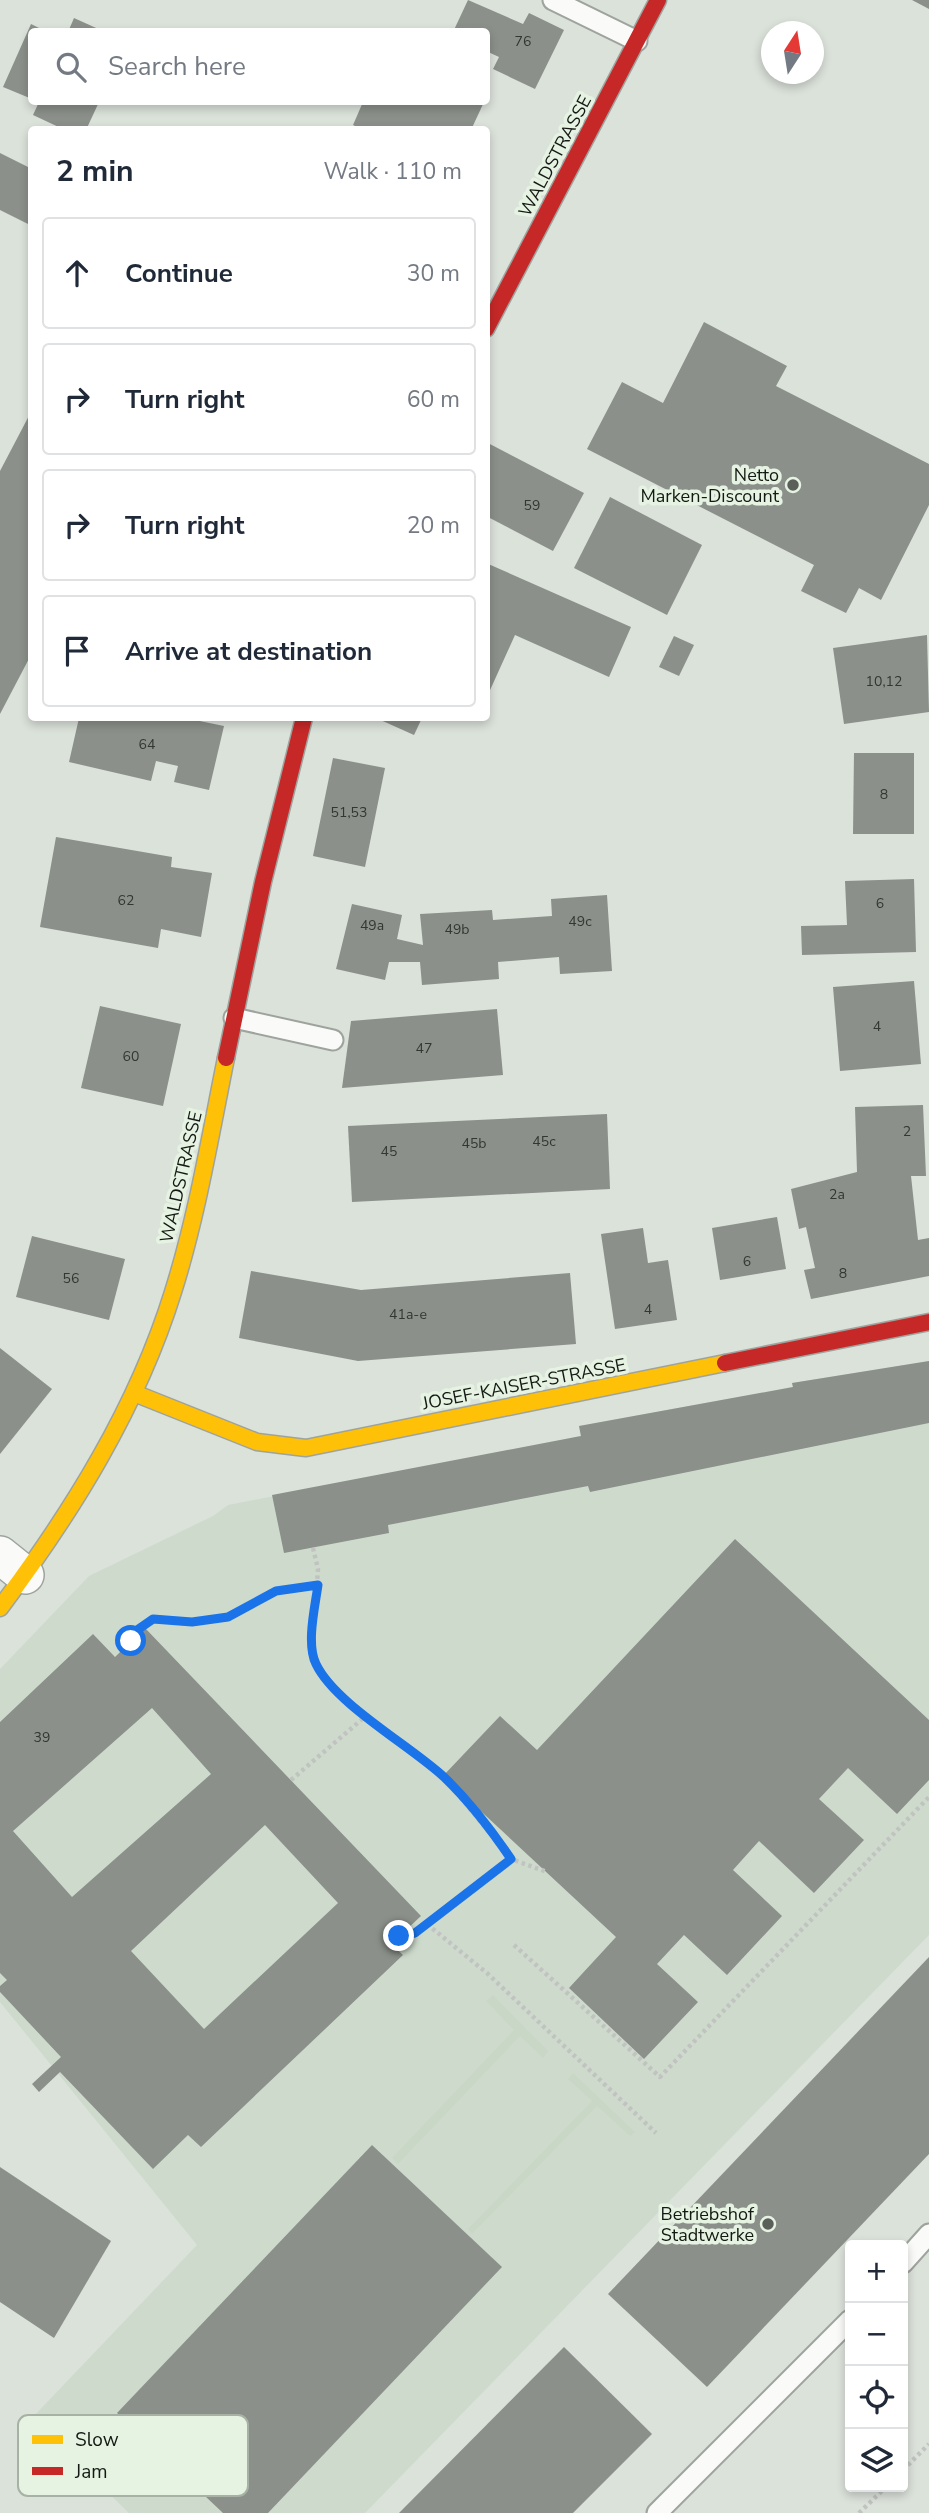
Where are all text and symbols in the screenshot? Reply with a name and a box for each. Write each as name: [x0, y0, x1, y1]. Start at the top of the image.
north arrow: [761, 21, 824, 84]
search box: [28, 28, 490, 105]
house number: 76: [515, 32, 531, 51]
icon: search: [52, 48, 90, 86]
text: Search here: [108, 49, 246, 84]
street label: WALDSTRASSE: [513, 91, 597, 221]
text: 2 min: [56, 151, 134, 192]
text: Walk · 110 m: [323, 156, 462, 187]
icon: ahead: [58, 254, 96, 292]
text: Continue: [125, 256, 233, 291]
text: 30 m: [407, 258, 460, 289]
icon: right: [58, 380, 96, 418]
text: Turn right: [125, 382, 244, 417]
text: 60 m: [407, 384, 460, 415]
place label: Netto Marken-Discount: [640, 463, 780, 508]
marker: Netto Marken-Discount: [785, 477, 801, 493]
house number: 59: [524, 496, 540, 515]
icon: right: [58, 506, 96, 544]
text: Turn right: [125, 508, 244, 543]
text: 20 m: [407, 510, 460, 541]
icon: arrive: [58, 632, 96, 670]
text: Arrive at destination: [125, 634, 372, 669]
house number: 10,12: [866, 672, 902, 691]
house number: 64: [139, 735, 155, 754]
house number: 8: [880, 785, 888, 804]
house number: 51,53: [331, 803, 367, 822]
house number: 62: [118, 891, 134, 910]
house number: 6: [876, 894, 884, 913]
house number: 49c: [568, 912, 592, 931]
house number: 49a: [360, 916, 384, 935]
house number: 49b: [445, 920, 469, 939]
house number: 4: [873, 1017, 881, 1036]
house number: 47: [416, 1039, 432, 1058]
house number: 60: [123, 1047, 139, 1066]
street label: WALDSTRASSE: [154, 1109, 208, 1245]
house number: 2: [903, 1122, 911, 1141]
house number: 45c: [532, 1132, 556, 1151]
house number: 45b: [462, 1134, 486, 1153]
house number: 45: [381, 1142, 397, 1161]
house number: 2a: [829, 1185, 845, 1204]
house number: 6: [743, 1252, 751, 1271]
house number: 8: [839, 1264, 847, 1283]
house number: 56: [63, 1269, 79, 1288]
house number: 4: [644, 1300, 652, 1319]
house number: 41a-e: [389, 1305, 427, 1324]
street label: JOSEF-KAISER-STRASSE: [419, 1352, 628, 1416]
route start: [115, 1625, 146, 1656]
house number: 39: [34, 1728, 50, 1747]
route end: [383, 1920, 414, 1951]
place label: Betriebshof Stadtwerke: [660, 2202, 755, 2247]
marker: Betriebshof Stadtwerke: [760, 2216, 776, 2232]
map controls: [845, 2240, 908, 2492]
button: +: [845, 2240, 908, 2303]
button: −: [845, 2303, 908, 2366]
button: locate: [845, 2366, 908, 2429]
legend: [18, 2415, 248, 2496]
text: Slow: [75, 2427, 119, 2453]
button: layers: [845, 2429, 908, 2492]
text: Jam: [74, 2459, 108, 2485]

